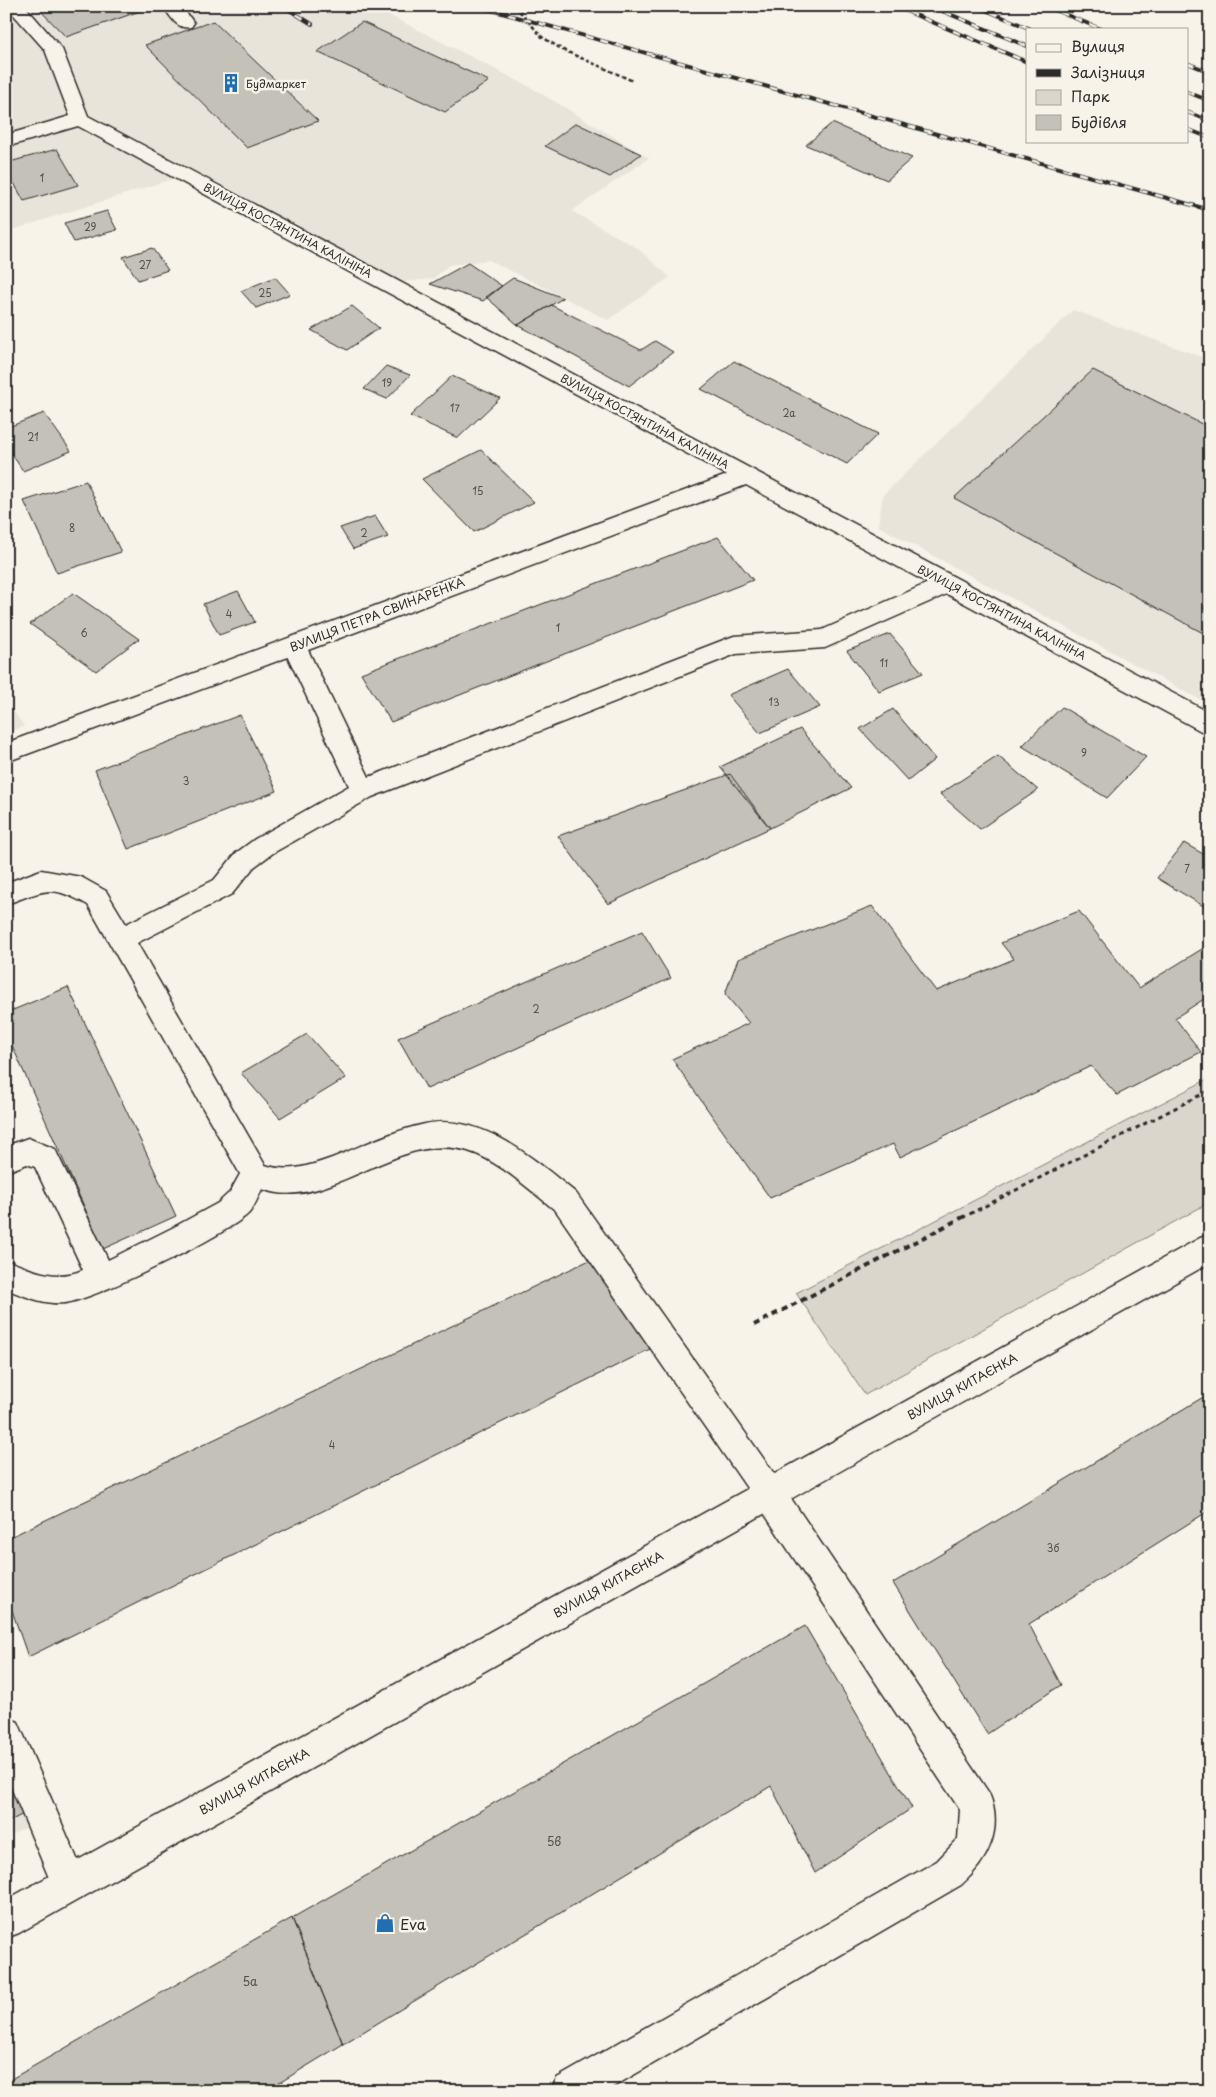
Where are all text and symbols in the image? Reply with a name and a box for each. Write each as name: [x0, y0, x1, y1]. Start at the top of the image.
legend: [1026, 28, 1188, 142]
text: Вулиця: [1071, 34, 1125, 57]
text: Залізниця: [1070, 60, 1145, 83]
building icon: Будмаркет: [220, 72, 242, 94]
place label: Будмаркет: [246, 75, 307, 92]
text: Парк: [1071, 84, 1110, 107]
text: Будівля: [1071, 110, 1127, 133]
house number: 1: [40, 170, 44, 185]
street label: ВУЛИЦЯ КОСТЯНТИНА КАЛІНІНА: [201, 178, 376, 282]
house number: 29: [84, 219, 97, 234]
house number: 27: [139, 257, 152, 272]
house number: 25: [258, 285, 272, 300]
street label: ВУЛИЦЯ КОСТЯНТИНА КАЛІНІНА: [558, 369, 733, 473]
house number: 19: [382, 375, 392, 390]
house number: 17: [450, 400, 461, 415]
house number: 2а: [782, 405, 796, 420]
house number: 21: [27, 429, 39, 444]
house number: 15: [473, 483, 483, 498]
house number: 8: [69, 520, 75, 535]
house number: 2: [360, 525, 368, 540]
street label: ВУЛИЦЯ КОСТЯНТИНА КАЛІНІНА: [915, 560, 1090, 664]
street label: ВУЛИЦЯ ПЕТРА СВИНАРЕНКА: [287, 572, 467, 656]
house number: 4: [226, 606, 233, 621]
house number: 1: [556, 620, 560, 635]
house number: 6: [80, 625, 88, 640]
house number: 11: [880, 655, 888, 670]
house number: 13: [768, 694, 780, 709]
house number: 9: [1081, 745, 1087, 760]
house number: 3: [183, 773, 189, 788]
house number: 7: [1184, 861, 1190, 876]
house number: 2: [532, 1001, 540, 1016]
street label: ВУЛИЦЯ КИТАЄНКА: [904, 1348, 1020, 1424]
house number: 4: [329, 1437, 336, 1452]
house number: 3б: [1047, 1540, 1059, 1555]
street label: ВУЛИЦЯ КИТАЄНКА: [550, 1546, 666, 1622]
street label: ВУЛИЦЯ КИТАЄНКА: [196, 1743, 312, 1819]
house number: 5в: [547, 1832, 561, 1850]
shop icon: Eva: [374, 1912, 396, 1934]
place label: Eva: [400, 1912, 427, 1935]
house number: 5а: [242, 1972, 258, 1990]

